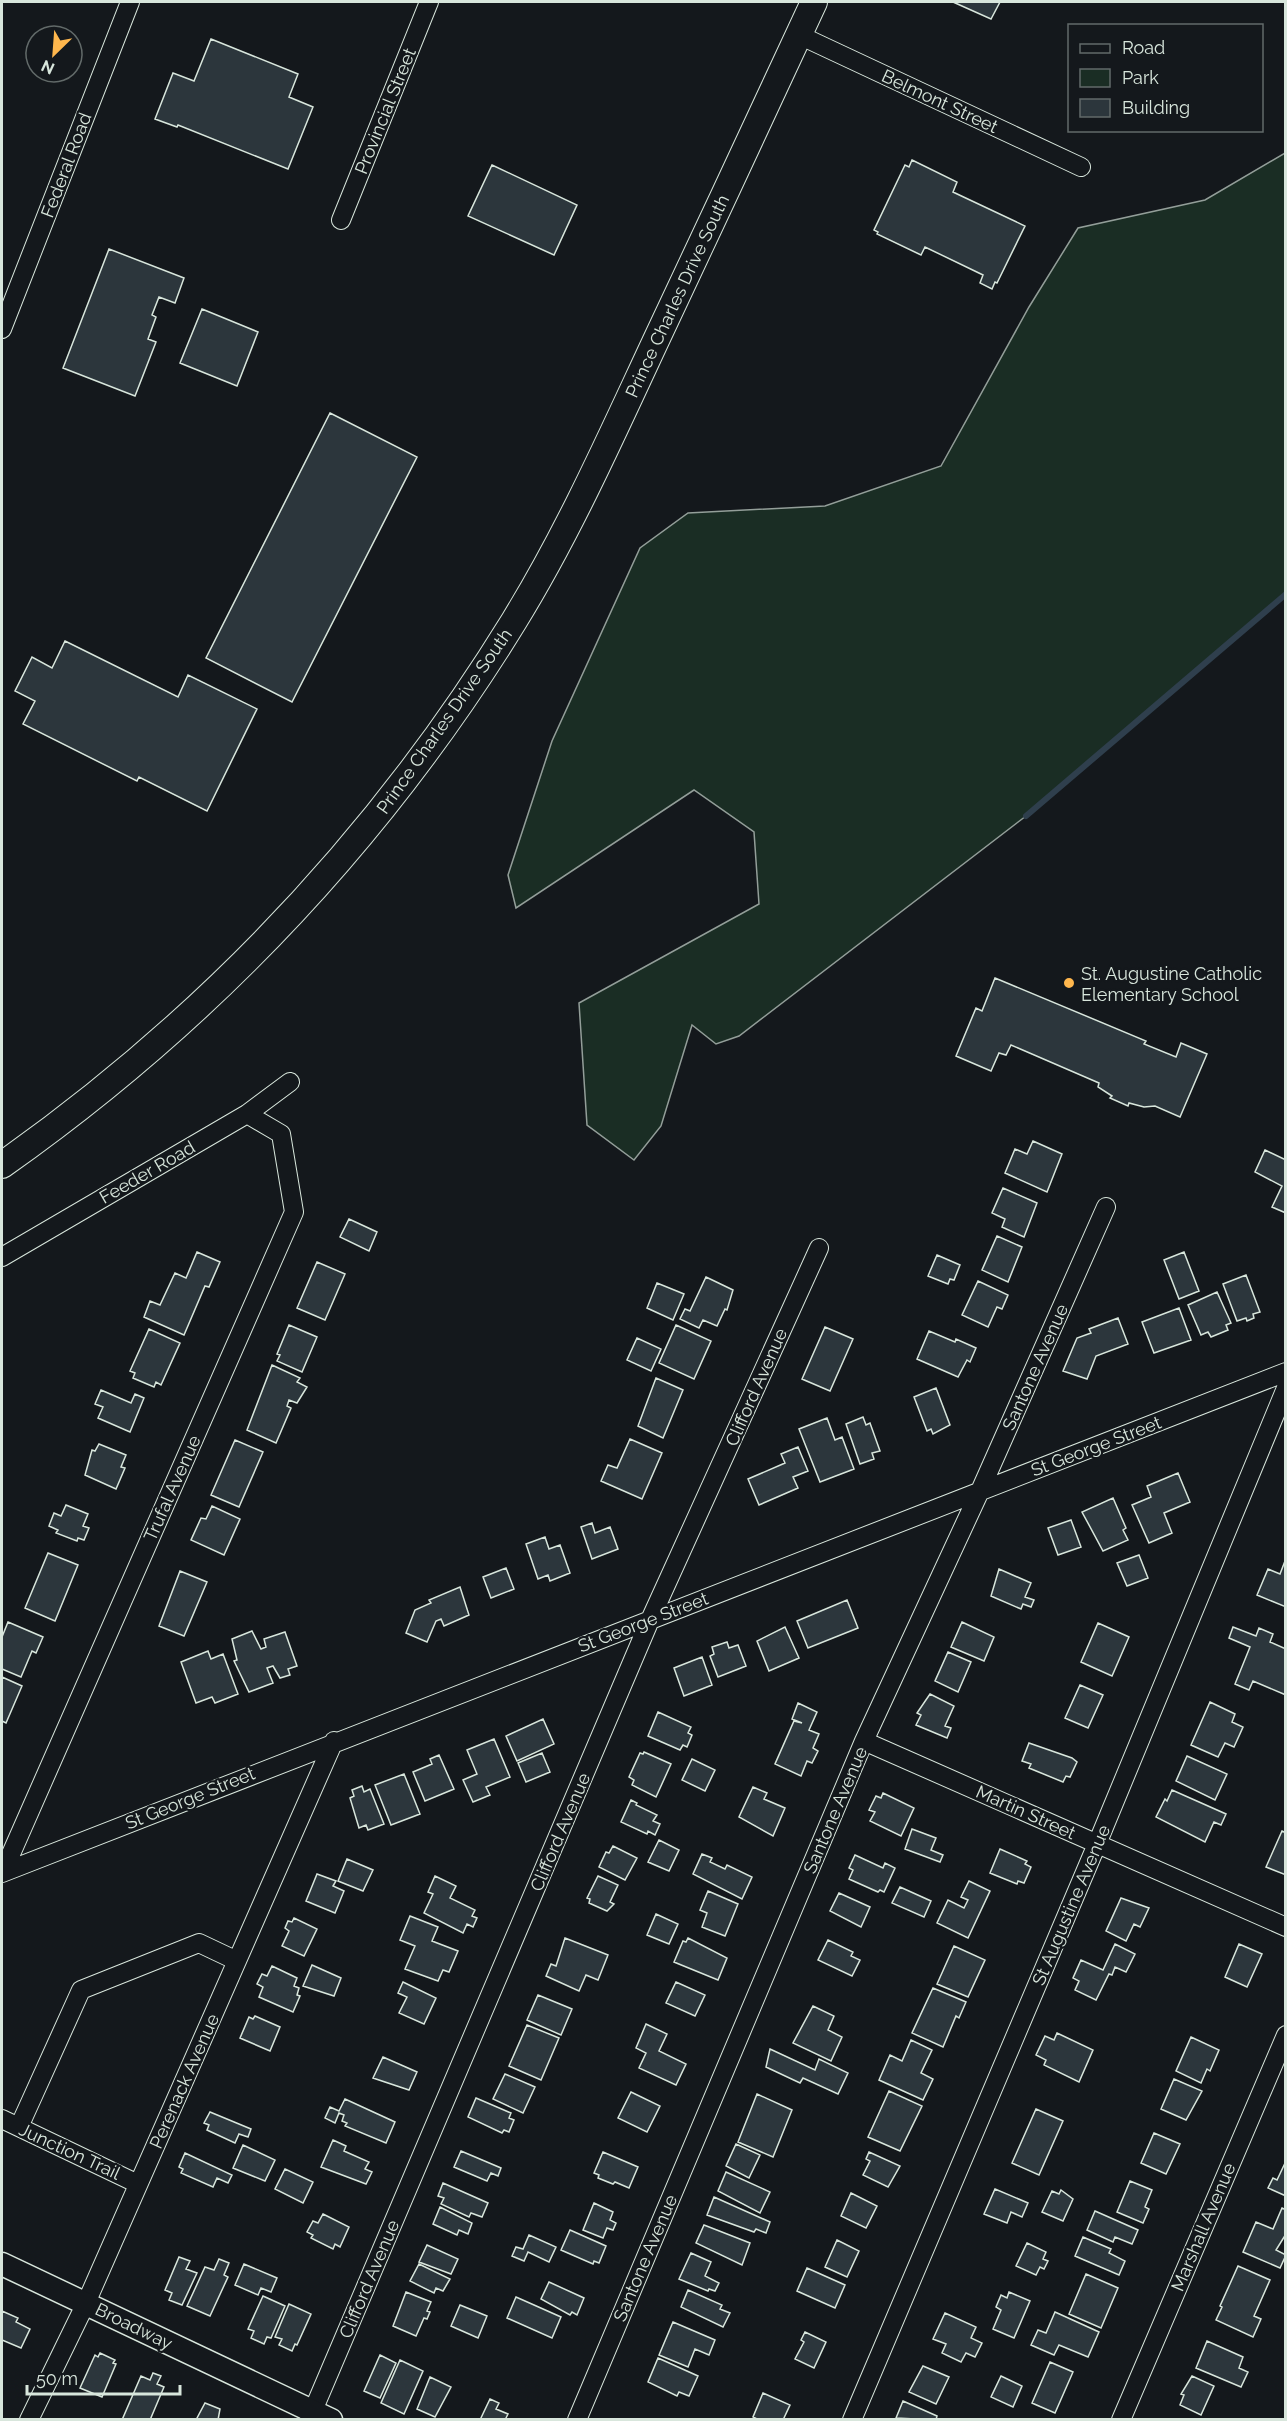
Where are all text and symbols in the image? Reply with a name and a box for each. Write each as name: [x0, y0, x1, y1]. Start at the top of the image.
north arrow: [24, 24, 84, 84]
legend: [1068, 24, 1263, 132]
text: Road: [1122, 37, 1165, 58]
street label: Provincial Street: [350, 45, 420, 177]
text: N: [38, 56, 57, 78]
street label: Belmont Street: [879, 65, 1001, 137]
text: Park: [1122, 67, 1159, 88]
text: Building: [1122, 97, 1190, 118]
street label: Federal Road: [36, 110, 96, 220]
street label: Prince Charles Drive South: [621, 191, 733, 401]
street label: Prince Charles Drive South: [372, 624, 516, 818]
place label: St. Augustine Catholic Elementary School: [1081, 963, 1262, 1005]
marker: St. Augustine Catholic Elementary School: [1062, 976, 1076, 990]
street label: Feeder Road: [96, 1136, 198, 1208]
street label: Santone Avenue: [998, 1300, 1072, 1433]
street label: Clifford Avenue: [721, 1325, 791, 1449]
street label: St George Street: [1028, 1412, 1164, 1480]
street label: Trufal Avenue: [139, 1431, 205, 1544]
street label: St George Street: [575, 1588, 711, 1656]
street label: Santone Avenue: [799, 1743, 871, 1877]
street label: St George Street: [122, 1762, 258, 1834]
street label: Clifford Avenue: [526, 1769, 595, 1894]
street label: Martin Street: [973, 1781, 1079, 1843]
street label: St Augustine Avenue: [1028, 1821, 1114, 1988]
street label: Perenack Avenue: [145, 2010, 223, 2152]
street label: Junction Trail: [16, 2118, 124, 2184]
street label: Marshall Avenue: [1167, 2159, 1240, 2294]
street label: Santone Avenue: [609, 2191, 681, 2325]
street label: Clifford Avenue: [335, 2216, 404, 2341]
street label: Broadway: [92, 2298, 176, 2354]
scale bar: [27, 2358, 180, 2396]
text: 50 m: [36, 2368, 78, 2389]

